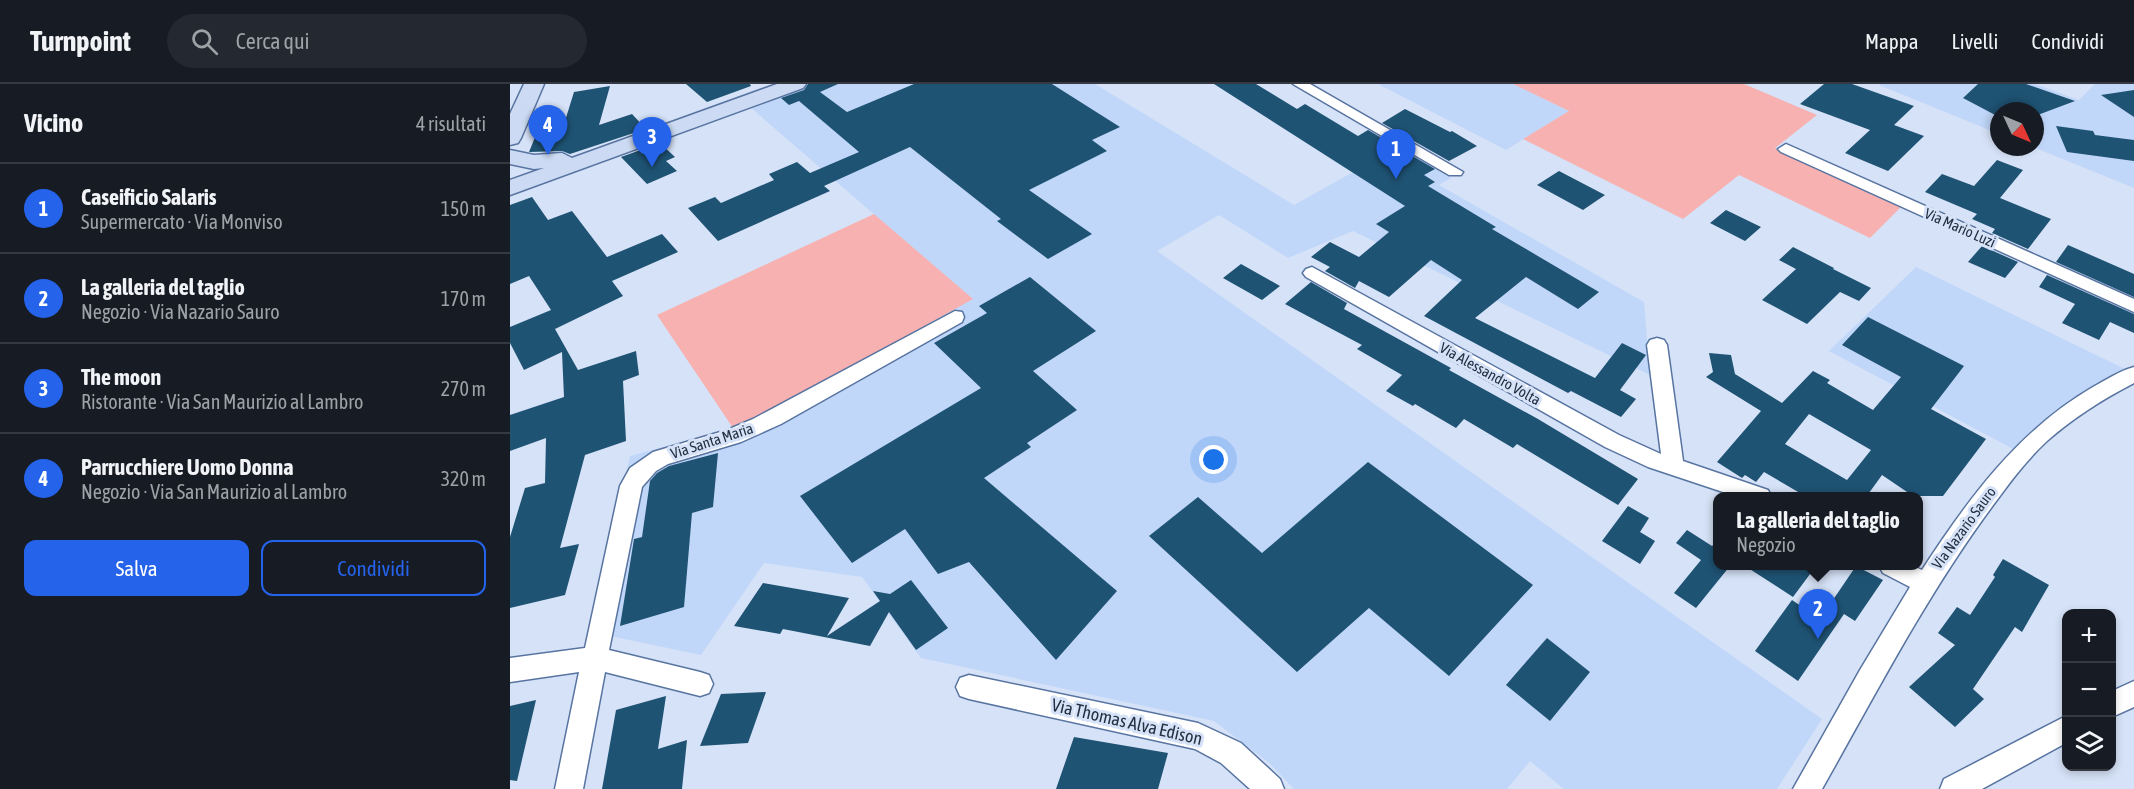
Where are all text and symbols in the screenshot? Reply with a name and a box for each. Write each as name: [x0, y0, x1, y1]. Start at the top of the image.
search box: [167, 14, 587, 68]
text: Turnpoint: [30, 25, 131, 57]
icon: search: [188, 25, 221, 58]
text: Cerca qui: [236, 28, 310, 54]
text: Mappa: [1865, 29, 1919, 53]
text: Livelli: [1952, 29, 1998, 53]
text: Condividi: [2031, 29, 2104, 53]
north arrow: [1990, 102, 2044, 156]
pin: 4: [528, 106, 567, 155]
text: Vicino: [24, 108, 83, 138]
text: 4 risultati: [416, 112, 486, 135]
pin: 3: [632, 118, 672, 167]
pin: 1: [1376, 130, 1416, 179]
text: Caseificio Salaris: [81, 184, 216, 210]
text: 1: [39, 197, 48, 220]
text: 150 m: [441, 197, 486, 220]
street label: Via Mario Luzi: [1922, 204, 1998, 251]
text: Supermercato · Via Monviso: [81, 210, 283, 233]
text: La galleria del taglio: [81, 274, 245, 300]
text: 2: [39, 287, 48, 310]
text: 170 m: [441, 287, 486, 310]
text: Negozio · Via Nazario Sauro: [81, 300, 280, 323]
street label: Via Alessandro Volta: [1437, 339, 1544, 408]
text: The moon: [81, 364, 161, 390]
text: 3: [39, 377, 48, 400]
text: 270 m: [441, 377, 486, 400]
text: Ristorante · Via San Maurizio al Lambro: [81, 390, 363, 413]
street label: Via Santa Maria: [669, 419, 755, 462]
your location: [1199, 445, 1228, 474]
text: Parrucchiere Uomo Donna: [81, 454, 293, 480]
text: 4: [39, 467, 48, 490]
text: 320 m: [441, 467, 486, 490]
text: Negozio · Via San Maurizio al Lambro: [81, 480, 347, 503]
street label: Via Nazario Sauro: [1928, 483, 1999, 572]
popup: [1713, 492, 1923, 570]
text: La galleria del taglio: [1736, 507, 1900, 533]
text: Negozio: [1736, 533, 1796, 556]
button: Salva: [24, 540, 249, 596]
button: Condividi: [261, 540, 486, 596]
pin: 2: [1798, 590, 1838, 639]
map controls: [2062, 609, 2116, 771]
button: +: [2062, 609, 2116, 663]
button: −: [2062, 663, 2116, 717]
street label: Via Thomas Alva Edison: [1050, 694, 1205, 749]
button: layers: [2062, 717, 2116, 771]

